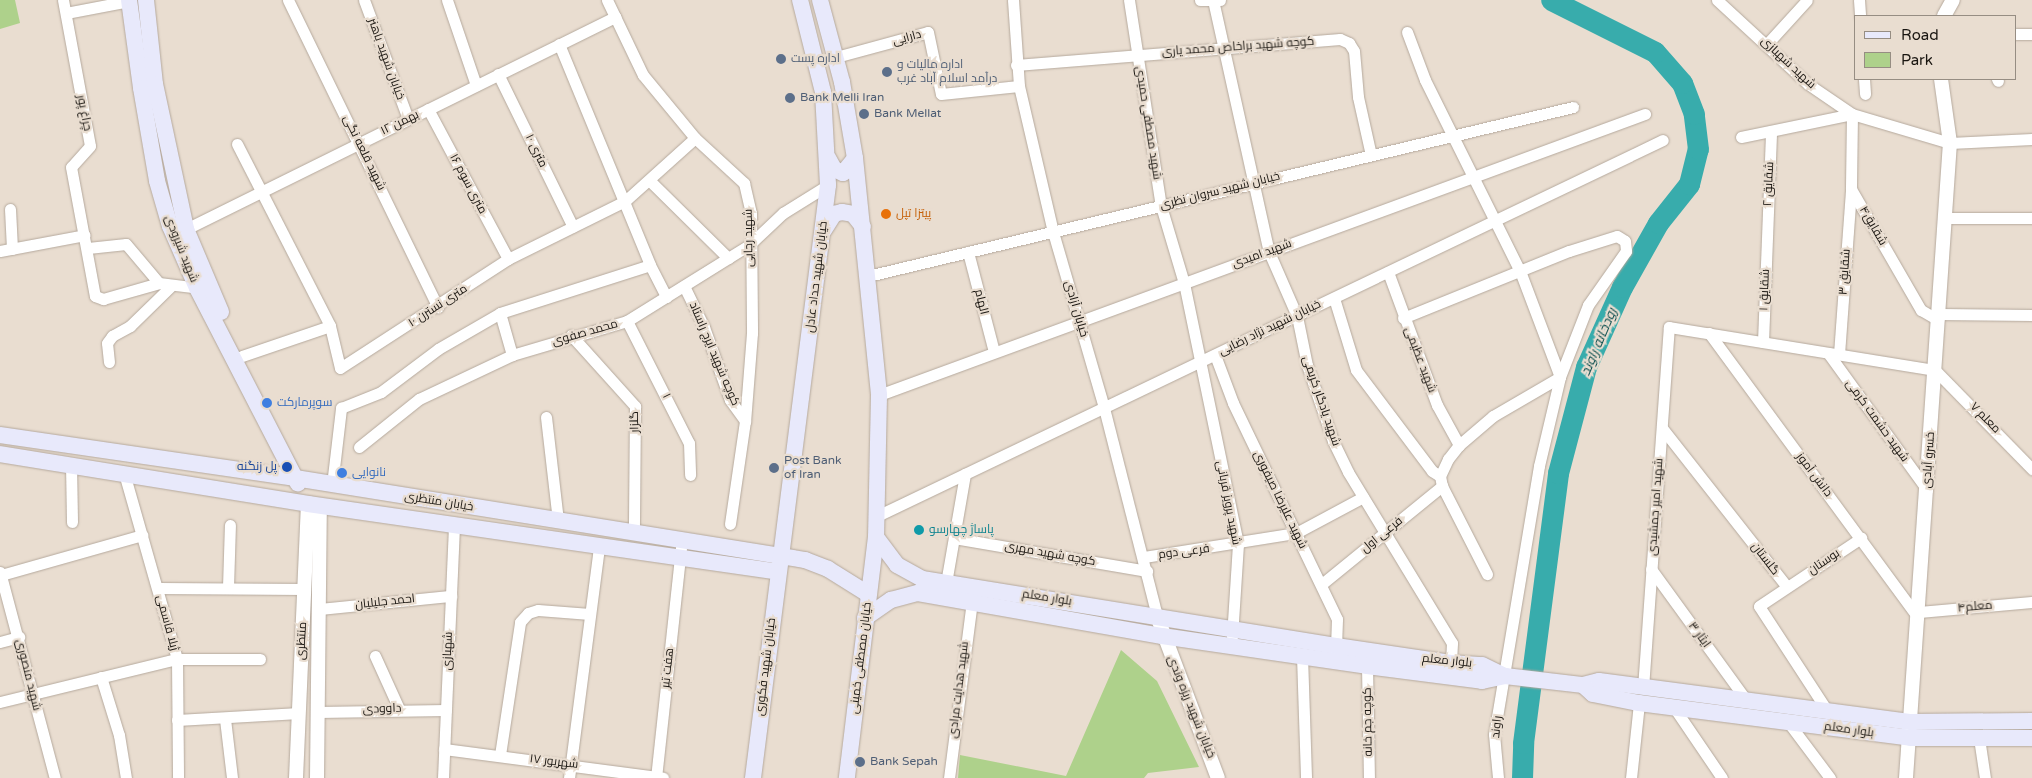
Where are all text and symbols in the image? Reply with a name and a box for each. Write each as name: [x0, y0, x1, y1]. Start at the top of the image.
legend: [1854, 15, 2017, 80]
street label: خیابان شهید باهنر: [365, 16, 407, 102]
text: Road: [1901, 26, 1939, 44]
street label: دارایی: [891, 27, 923, 49]
street label: کوچه شهید براخاص محمد یاری: [1161, 34, 1315, 60]
street label: شهید شهبازی: [1758, 34, 1818, 92]
text: Park: [1901, 51, 1933, 69]
place label: اداره پست: [791, 52, 840, 66]
marker: اداره پست: [775, 53, 787, 65]
place label: اداره مالیات و درآمد اسلام آباد غرب: [897, 58, 997, 86]
street label: شهید مصطفی حمیدی: [1132, 65, 1164, 181]
marker: اداره مالیات و درآمد اسلام آباد غرب: [881, 66, 893, 78]
place label: Bank Melli Iran: [800, 91, 884, 105]
marker: Bank Melli Iran: [784, 92, 796, 104]
street label: چراغ پور: [73, 94, 95, 132]
place label: Bank Mellat: [874, 107, 941, 121]
street label: ۱۲ بهمن: [379, 108, 421, 138]
marker: Bank Mellat: [858, 108, 870, 120]
street label: شهید قلعه نگی: [340, 113, 388, 193]
street label: ۱۰ متری: [522, 132, 550, 170]
street label: ۱۶ متری سوم: [446, 152, 490, 216]
street label: شقایق ۲: [1761, 161, 1777, 207]
street label: خیابان شهید سروان نظری: [1158, 169, 1282, 213]
street label: شقایق۴: [1856, 204, 1890, 248]
place label: پیتزا تپل: [896, 207, 931, 221]
marker: پیتزا تپل: [880, 208, 892, 220]
street label: شهید رجایی: [741, 209, 757, 267]
street label: شهید شیرودی: [161, 213, 201, 285]
street label: خیابان شهید حداد عادل: [803, 220, 831, 334]
street label: شهید امیدی: [1230, 237, 1294, 271]
street label: شقایق ۳: [1836, 248, 1854, 296]
street label: شقایق ۱: [1757, 269, 1773, 311]
street label: خیابان آزادی: [1061, 279, 1091, 339]
street label: ۱۰ متری نسترن: [406, 282, 470, 330]
street label: الهام: [971, 288, 991, 316]
street label: خیابان شهید نژاد رضایی: [1217, 297, 1323, 359]
street label: کوچه شهید ایرج راستاد: [686, 300, 742, 408]
water label: رودخانه راوند: [1577, 306, 1621, 378]
street label: محمد صفوی: [550, 317, 620, 349]
street label: شهید عظیمی: [1401, 325, 1439, 395]
street label: شهید یادگار کریمی: [1299, 354, 1343, 448]
street label: شهید حشمت کرمی: [1842, 377, 1912, 465]
street label: ۱: [659, 391, 673, 401]
place label: سوپرمارکت: [277, 396, 332, 410]
marker: سوپرمارکت: [261, 397, 273, 409]
street label: معلم ۷: [1967, 399, 2003, 437]
street label: گلزار: [628, 411, 642, 433]
street label: خسرو آبادی: [1920, 431, 1938, 489]
street label: شهید علیرضا صیفوری: [1250, 449, 1310, 551]
street label: دانش آموز: [1793, 450, 1835, 500]
place label: Post Bank of Iran: [784, 454, 842, 482]
street label: شهید امیر جمشیدی: [1645, 458, 1667, 556]
place label: پل زنگنه: [237, 460, 277, 474]
street label: شهید پرویز قربانی: [1213, 460, 1243, 546]
marker: پل زنگنه: [281, 461, 293, 473]
marker: Post Bank of Iran: [768, 462, 780, 474]
place label: نانوایی: [352, 466, 386, 480]
marker: نانوایی: [336, 467, 348, 479]
street label: خیابان منتظری: [403, 489, 475, 515]
street label: فرعی اول: [1358, 514, 1406, 556]
place label: پاساژ چهارسو: [929, 523, 994, 537]
marker: پاساژ چهارسو: [913, 524, 925, 536]
street label: کوچه شهید مهری: [1003, 539, 1097, 569]
street label: گلستان: [1748, 540, 1782, 578]
street label: فرعی دوم: [1158, 542, 1210, 562]
street label: بوستان: [1805, 546, 1843, 578]
street label: بلوار معلم: [1021, 587, 1073, 609]
street label: احمد جلیلیان: [354, 592, 416, 612]
street label: ژیلا قاسمی: [153, 594, 181, 652]
street label: معلم۴: [1957, 598, 1993, 616]
street label: خیابان مصطفی خمینی: [847, 601, 875, 715]
street label: خیابان شهید فکوری: [753, 617, 779, 717]
street label: ایثار ۳: [1685, 619, 1713, 651]
street label: منتظری: [294, 622, 310, 660]
street label: شهبازی: [440, 631, 456, 671]
street label: شهید منصوری: [12, 638, 44, 712]
street label: شهید هدایت مرادی: [946, 641, 972, 739]
street label: هفت تیر: [659, 647, 677, 689]
street label: بلوار معلم: [1421, 651, 1473, 671]
street label: خیابان شهید ریزه وندی: [1164, 654, 1218, 760]
street label: کوچه جم خانه: [1360, 687, 1376, 757]
street label: داوودی: [362, 701, 402, 717]
street label: راوند: [1489, 715, 1505, 739]
street label: بلوار معلم: [1823, 719, 1875, 741]
street label: ۱۷ شهریور: [529, 752, 579, 772]
place label: Bank Sepah: [870, 755, 938, 769]
marker: Bank Sepah: [854, 756, 866, 768]

